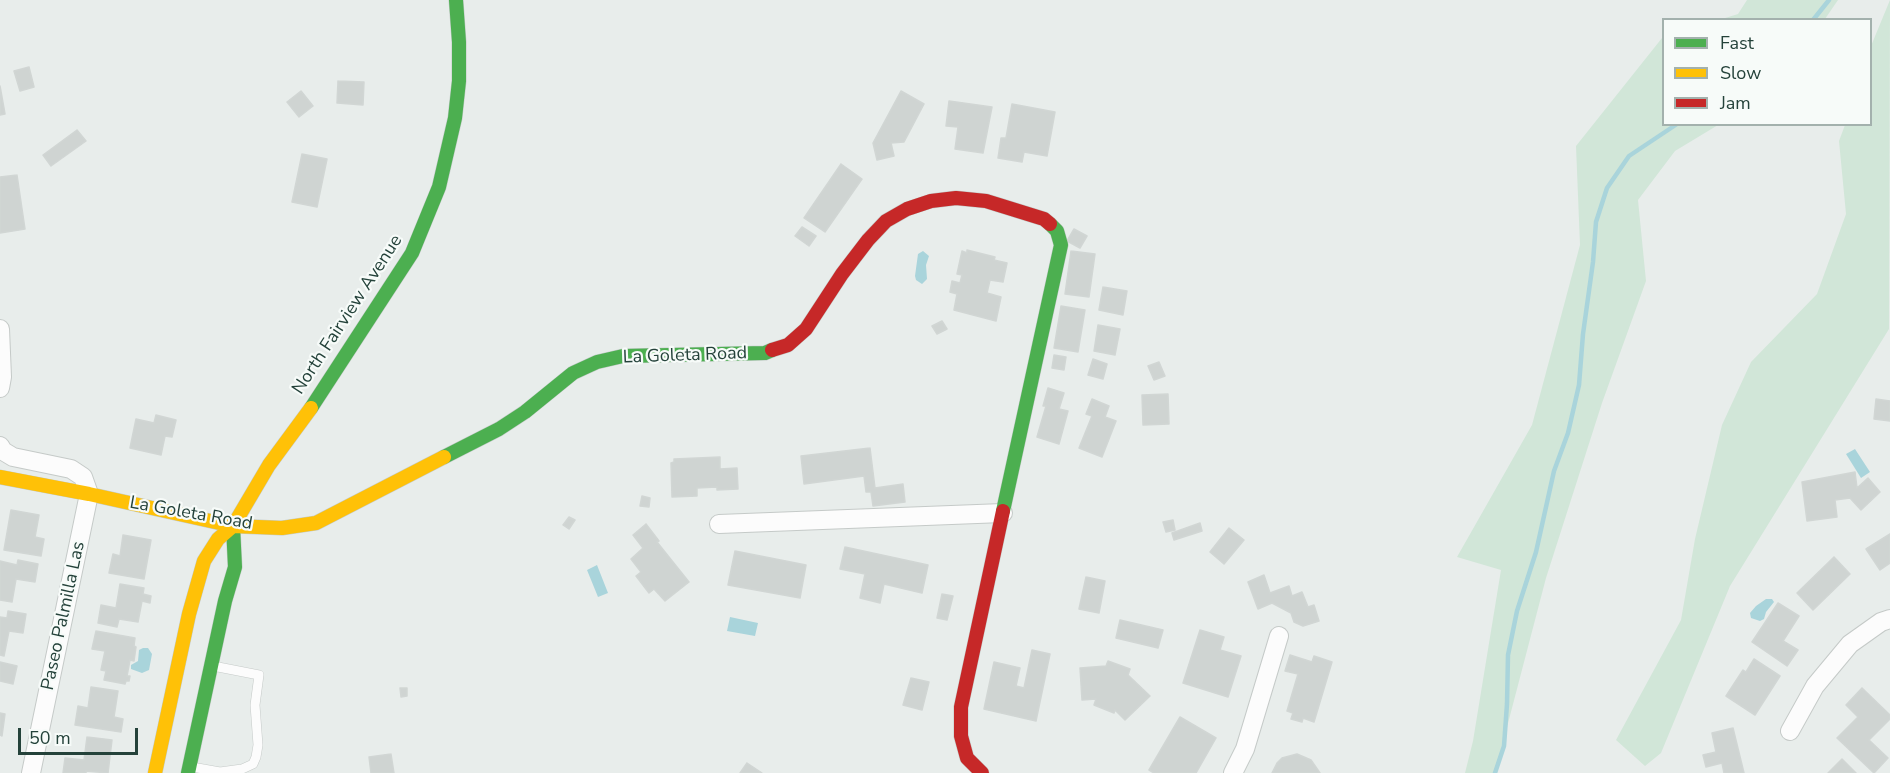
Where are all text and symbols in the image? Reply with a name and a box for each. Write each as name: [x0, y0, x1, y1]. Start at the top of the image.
legend: [1662, 18, 1872, 126]
text: Fast: [1720, 31, 1754, 55]
text: Slow: [1720, 61, 1761, 85]
text: Jam: [1720, 91, 1751, 115]
street label: North Fairview Avenue: [288, 231, 408, 399]
street label: La Goleta Road: [623, 343, 747, 369]
street label: La Goleta Road: [128, 493, 254, 535]
street label: Paseo Palmilla Las: [38, 540, 90, 692]
scale bar: [21, 716, 141, 754]
text: 50 m: [29, 726, 71, 750]

